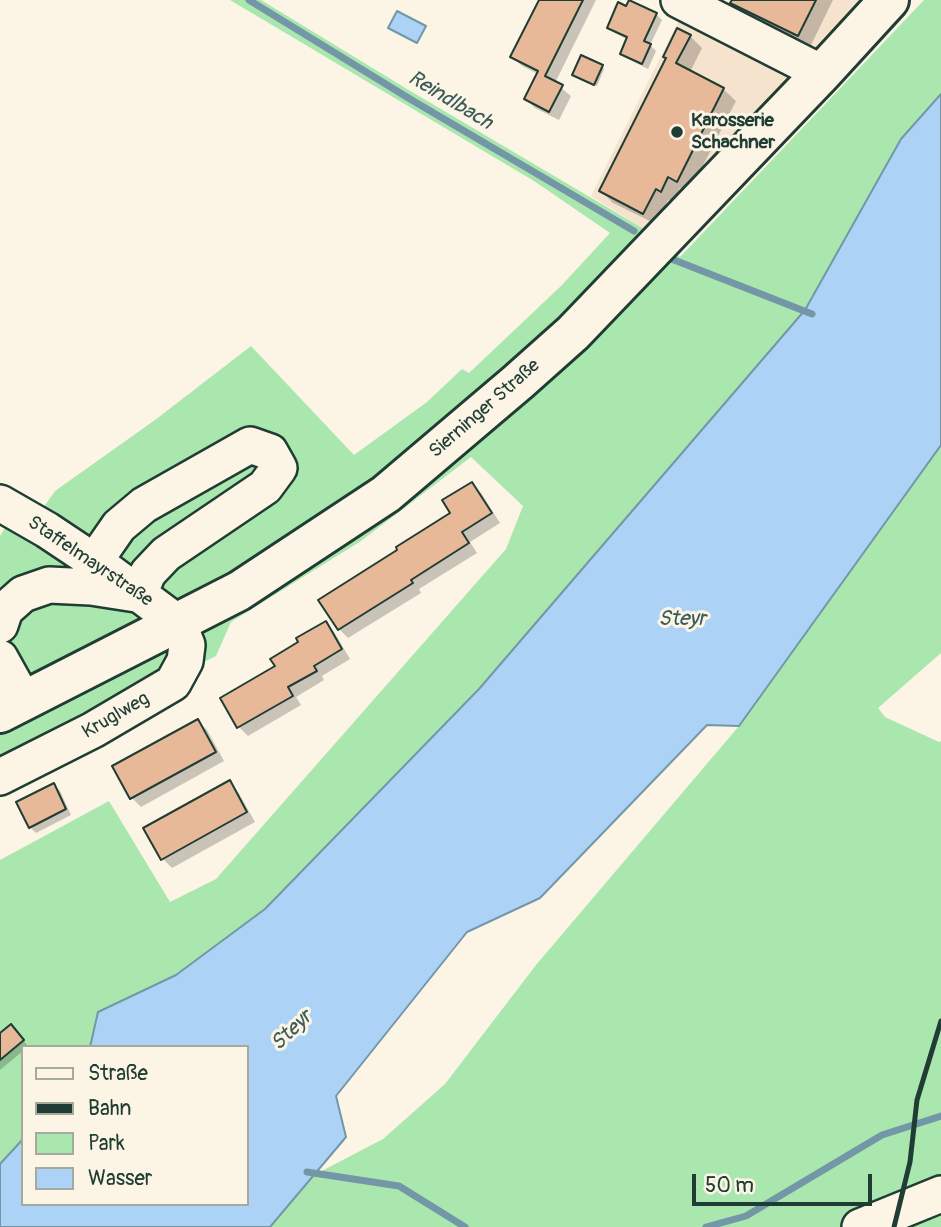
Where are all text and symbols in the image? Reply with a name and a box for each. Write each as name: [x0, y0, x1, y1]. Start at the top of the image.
water label: Reindlbach: [403, 66, 497, 136]
place label: Karosserie Schachner: [691, 110, 775, 154]
marker: Karosserie Schachner: [669, 124, 685, 140]
street label: Sierninger Straße: [425, 355, 545, 463]
street label: Staffelmayrstraße: [23, 512, 157, 612]
water label: Steyr: [658, 607, 706, 633]
street label: Kruglweg: [78, 688, 154, 744]
water label: Steyr: [266, 1005, 318, 1057]
legend: [21, 1045, 248, 1206]
text: Straße: [88, 1060, 148, 1087]
text: Bahn: [88, 1095, 131, 1122]
text: Park: [88, 1130, 125, 1157]
scale bar: [696, 1160, 876, 1204]
text: Wasser: [88, 1165, 152, 1192]
text: 50 m: [705, 1172, 754, 1199]

